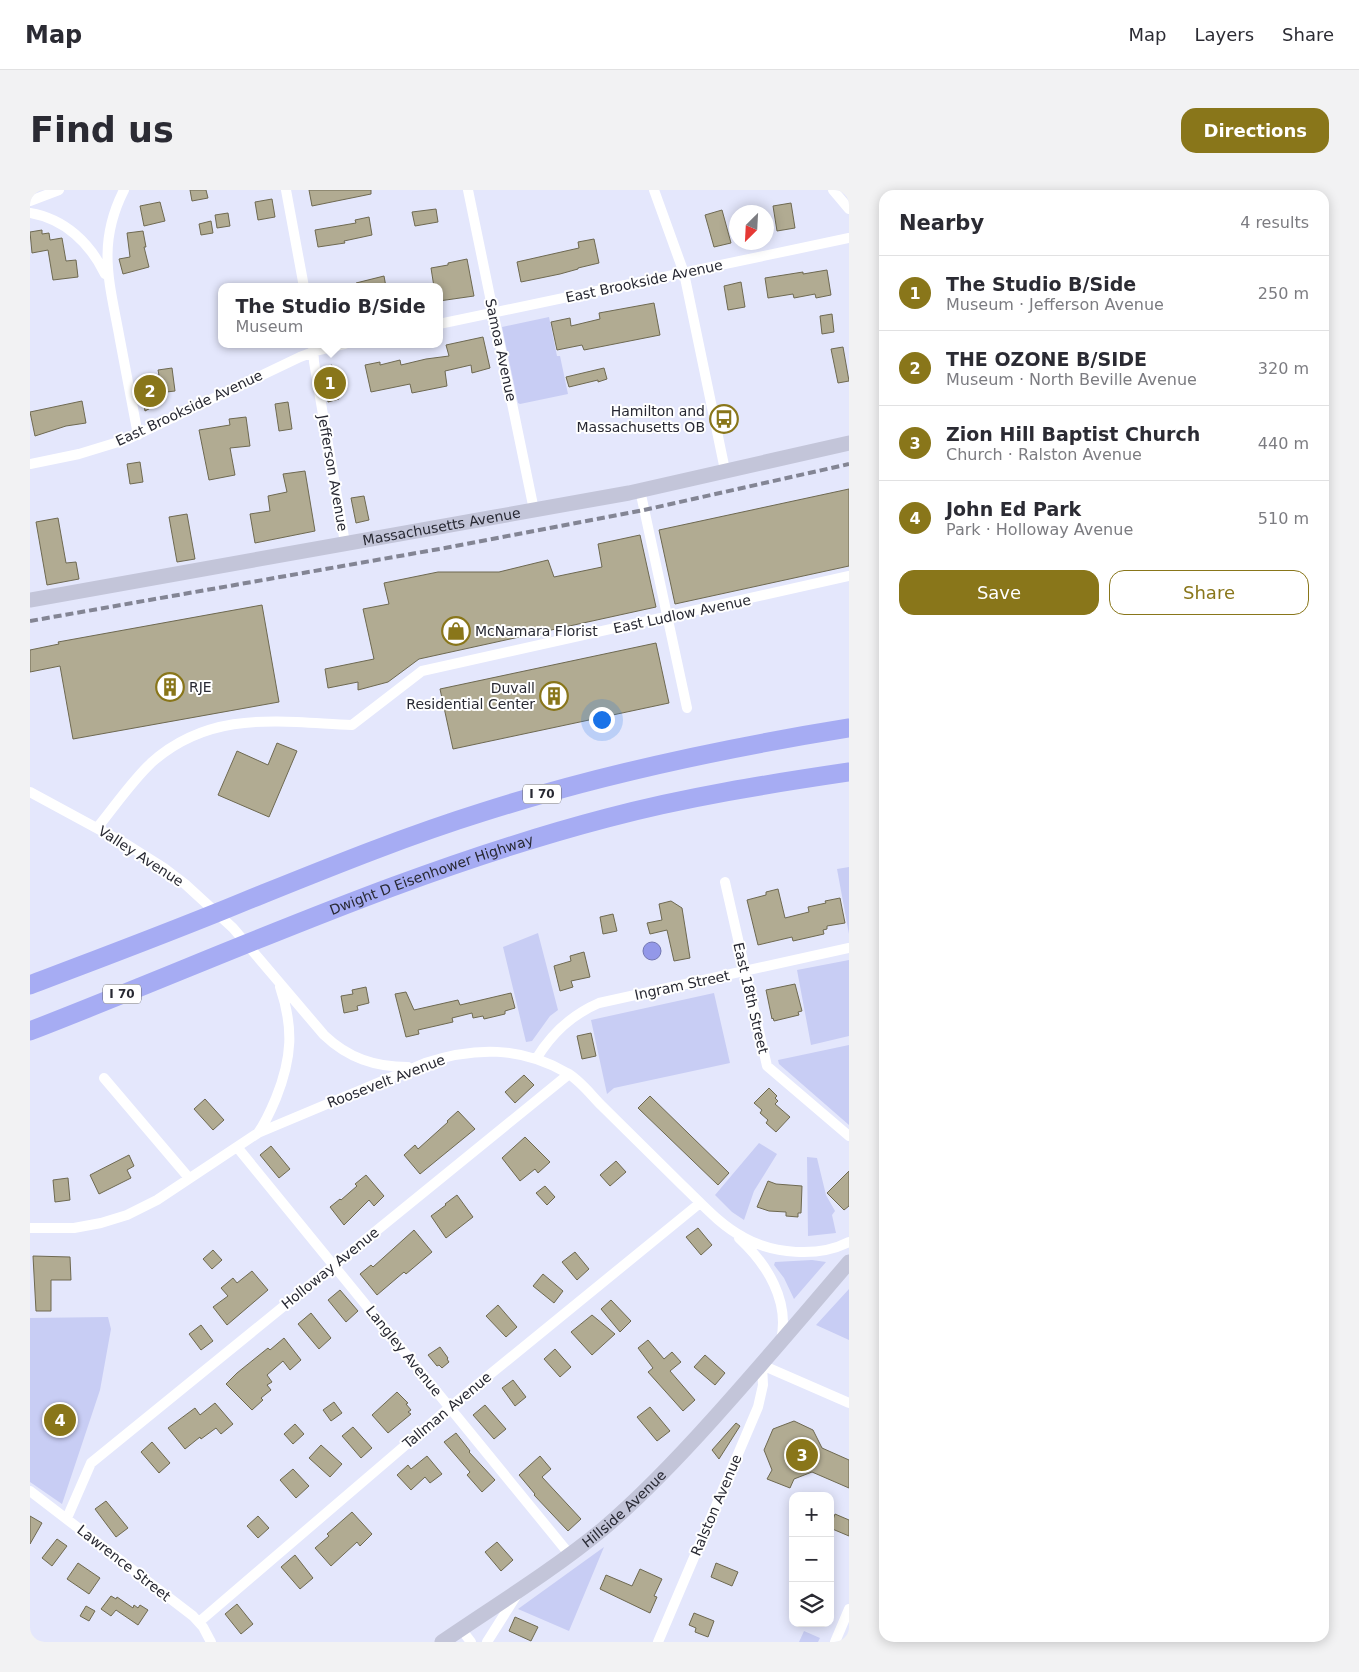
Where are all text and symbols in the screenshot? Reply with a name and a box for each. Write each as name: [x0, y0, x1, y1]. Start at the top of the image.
text: Map: [25, 21, 82, 49]
text: Map: [1128, 24, 1166, 45]
text: Layers: [1194, 24, 1254, 45]
text: Share: [1282, 24, 1334, 45]
button: Directions: [1181, 108, 1329, 153]
text: Find us: [30, 110, 174, 150]
north arrow: [729, 205, 774, 250]
text: Nearby: [899, 211, 984, 235]
text: 4 results: [1240, 213, 1309, 232]
street label: East Brookside Avenue: [564, 257, 724, 305]
text: The Studio B/Side: [946, 273, 1136, 295]
popup: [218, 283, 443, 348]
text: 1: [909, 284, 921, 303]
text: 250 m: [1258, 284, 1309, 303]
text: The Studio B/Side: [235, 295, 426, 317]
text: Museum · Jefferson Avenue: [946, 295, 1164, 314]
street label: Samoa Avenue: [482, 297, 520, 403]
text: Museum: [235, 317, 303, 336]
text: THE OZONE B/SIDE: [946, 348, 1147, 370]
text: 2: [909, 359, 921, 378]
text: 320 m: [1258, 359, 1309, 378]
pin: 1: [314, 364, 346, 402]
street label: East Brookside Avenue: [113, 367, 265, 449]
text: Museum · North Beville Avenue: [946, 370, 1197, 389]
pin: 2: [134, 372, 166, 410]
place label: Hamilton and Massachusetts OB: [576, 403, 705, 435]
bus stop icon: Hamilton and Massachusetts OB: [709, 404, 739, 434]
street label: Jefferson Avenue: [315, 413, 351, 532]
text: Zion Hill Baptist Church: [946, 423, 1200, 445]
text: 3: [909, 434, 921, 453]
text: 440 m: [1258, 434, 1309, 453]
text: Church · Ralston Avenue: [946, 445, 1142, 464]
text: John Ed Park: [946, 498, 1081, 520]
street label: Massachusetts Avenue: [361, 505, 522, 548]
text: 4: [909, 509, 921, 528]
text: 510 m: [1258, 509, 1309, 528]
text: Park · Holloway Avenue: [946, 520, 1133, 539]
button: Save: [899, 570, 1099, 615]
button: Share: [1109, 570, 1309, 615]
street label: East Ludlow Avenue: [612, 592, 752, 636]
shop icon: McNamara Florist: [441, 616, 471, 646]
place label: McNamara Florist: [475, 623, 598, 639]
building icon: RJE: [155, 672, 185, 702]
place label: RJE: [189, 679, 212, 695]
place label: Duvall Residential Center: [406, 680, 535, 712]
building icon: Duvall Residential Center: [539, 681, 569, 711]
your location: [589, 707, 615, 733]
road number: I 70: [523, 784, 561, 804]
street label: Valley Avenue: [95, 823, 187, 889]
street label: Dwight D Eisenhower Highway: [327, 831, 535, 918]
street label: East 18th Street: [730, 941, 772, 1056]
street label: Ingram Street: [633, 967, 732, 1003]
road number: I 70: [103, 984, 141, 1004]
street label: Roosevelt Avenue: [325, 1051, 447, 1111]
street label: Holloway Avenue: [278, 1224, 382, 1312]
street label: Langley Avenue: [363, 1303, 445, 1399]
street label: Tallman Avenue: [399, 1368, 494, 1452]
pin: 4: [44, 1401, 76, 1439]
pin: 3: [786, 1436, 818, 1474]
street label: Ralston Avenue: [687, 1452, 745, 1558]
street label: Hillside Avenue: [579, 1467, 669, 1551]
map controls: [789, 1492, 834, 1627]
button: +: [789, 1492, 834, 1537]
street label: Lawrence Street: [74, 1522, 174, 1605]
button: −: [789, 1537, 834, 1582]
button: layers: [789, 1582, 834, 1627]

